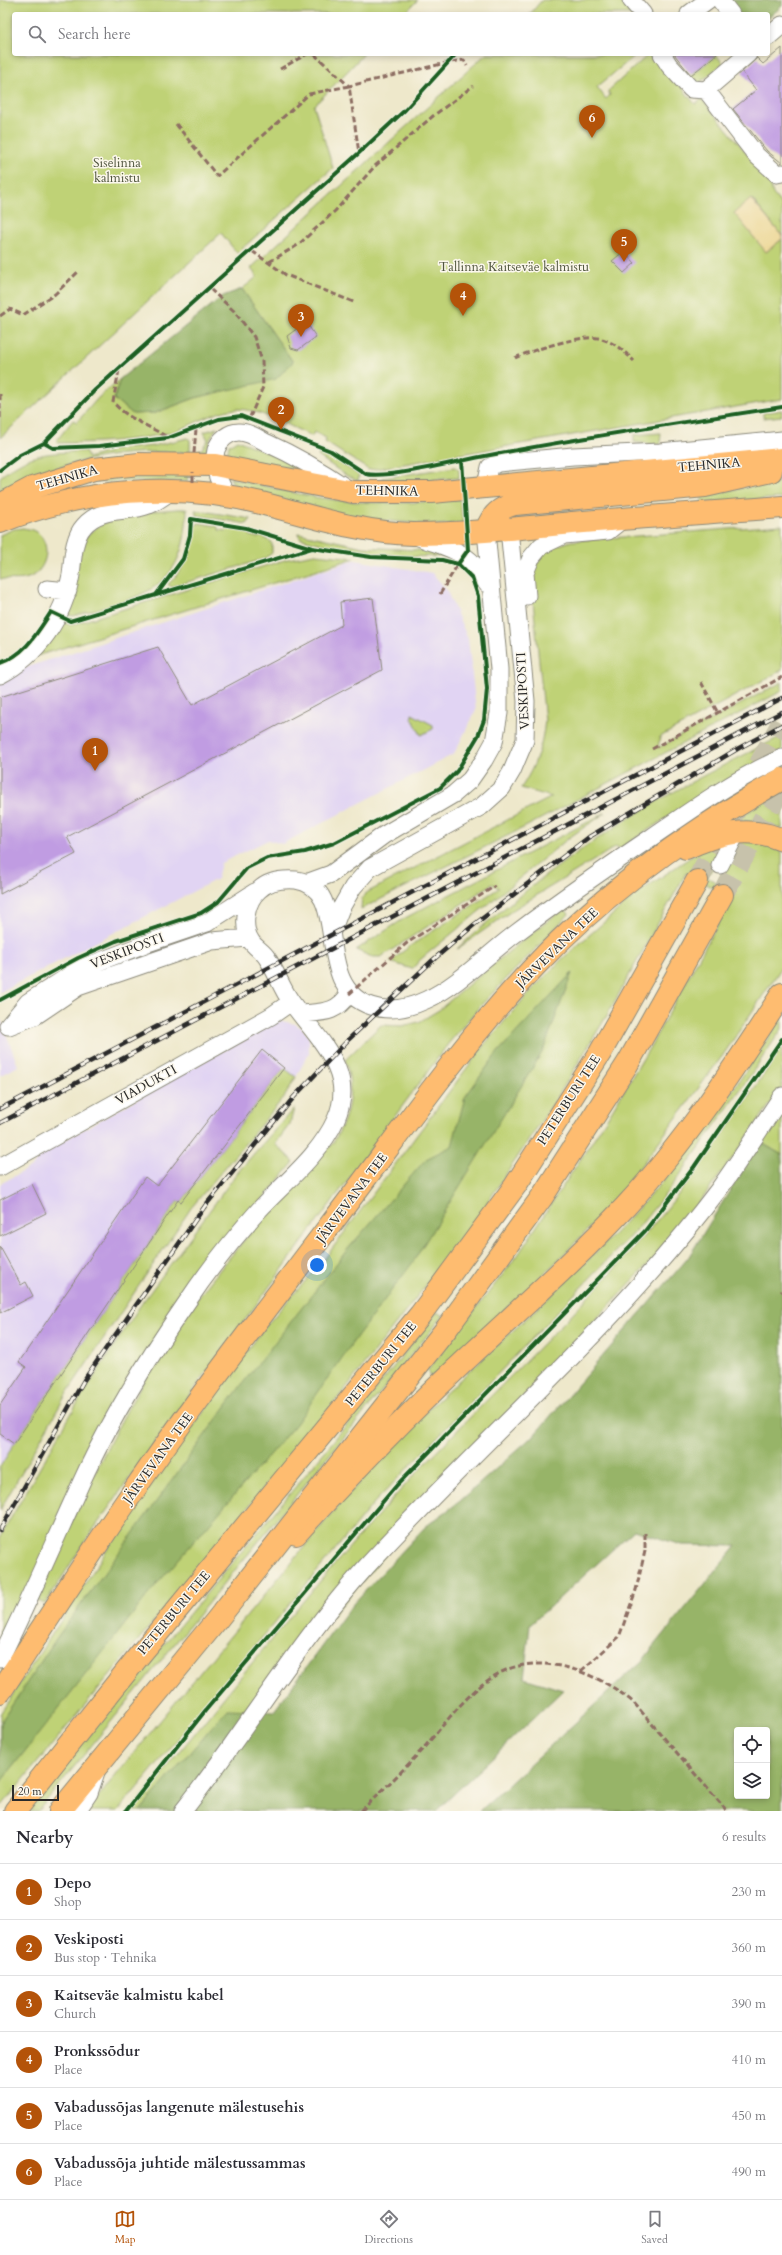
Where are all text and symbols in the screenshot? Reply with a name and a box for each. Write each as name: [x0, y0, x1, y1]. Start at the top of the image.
search box: [12, 12, 770, 56]
icon: search: [26, 23, 48, 45]
text: Search here: [58, 24, 131, 44]
pin: 6: [579, 105, 605, 138]
park label: Siselinna kalmistu: [93, 154, 141, 187]
pin: 5: [611, 229, 637, 262]
park label: Tallinna Kaitseväe kalmistu: [439, 258, 589, 276]
pin: 4: [450, 283, 476, 316]
pin: 3: [288, 304, 314, 337]
pin: 2: [268, 397, 294, 430]
street label: TEHNIKA: [677, 453, 742, 477]
street label: TEHNIKA: [34, 460, 100, 495]
street label: TEHNIKA: [355, 481, 419, 501]
street label: VESKIPOSTI: [512, 652, 534, 730]
pin: 1: [82, 738, 108, 771]
street label: JÄRVEVANA TEE: [510, 904, 602, 994]
street label: VESKIPOSTI: [88, 929, 166, 973]
street label: PETERBURI TEE: [533, 1051, 605, 1149]
street label: VIADUKTI: [112, 1061, 180, 1109]
street label: JÄRVEVANA TEE: [311, 1149, 392, 1248]
your location: [307, 1255, 327, 1275]
street label: PETERBURI TEE: [341, 1318, 421, 1410]
street label: JÄRVEVANA TEE: [118, 1409, 197, 1509]
street label: PETERBURI TEE: [134, 1567, 214, 1659]
map controls: [734, 1727, 770, 1799]
button: locate: [734, 1727, 770, 1763]
button: layers: [734, 1763, 770, 1799]
scale bar: [12, 1783, 59, 1802]
text: 20 m: [18, 1784, 42, 1799]
text: Nearby: [16, 1826, 73, 1849]
text: 6 results: [722, 1828, 766, 1846]
text: Depo: [54, 1873, 91, 1893]
text: 1: [26, 1883, 32, 1901]
text: 230 m: [732, 1883, 766, 1901]
text: Shop: [54, 1893, 82, 1911]
text: Veskiposti: [54, 1929, 124, 1949]
text: 2: [26, 1939, 32, 1957]
text: 360 m: [732, 1939, 766, 1957]
text: Bus stop · Tehnika: [54, 1949, 157, 1967]
text: Kaitseväe kalmistu kabel: [54, 1985, 224, 2005]
text: 3: [26, 1995, 32, 2013]
text: 390 m: [732, 1995, 766, 2013]
text: Church: [54, 2005, 96, 2023]
text: Pronkssõdur: [54, 2041, 140, 2061]
text: 4: [26, 2051, 32, 2069]
text: 410 m: [732, 2051, 766, 2069]
text: Place: [54, 2061, 82, 2079]
text: Vabadussõjas langenute mälestusehis: [54, 2097, 304, 2117]
text: 5: [26, 2107, 32, 2125]
text: 450 m: [732, 2107, 766, 2125]
text: Place: [54, 2117, 82, 2135]
text: Vabadussõja juhtide mälestussammas: [54, 2153, 306, 2173]
text: 6: [26, 2163, 32, 2181]
text: 490 m: [732, 2163, 766, 2181]
text: Place: [54, 2173, 82, 2191]
tab: Map: [114, 2208, 136, 2247]
tab: Directions: [364, 2208, 413, 2247]
tab: Saved: [641, 2208, 668, 2247]

